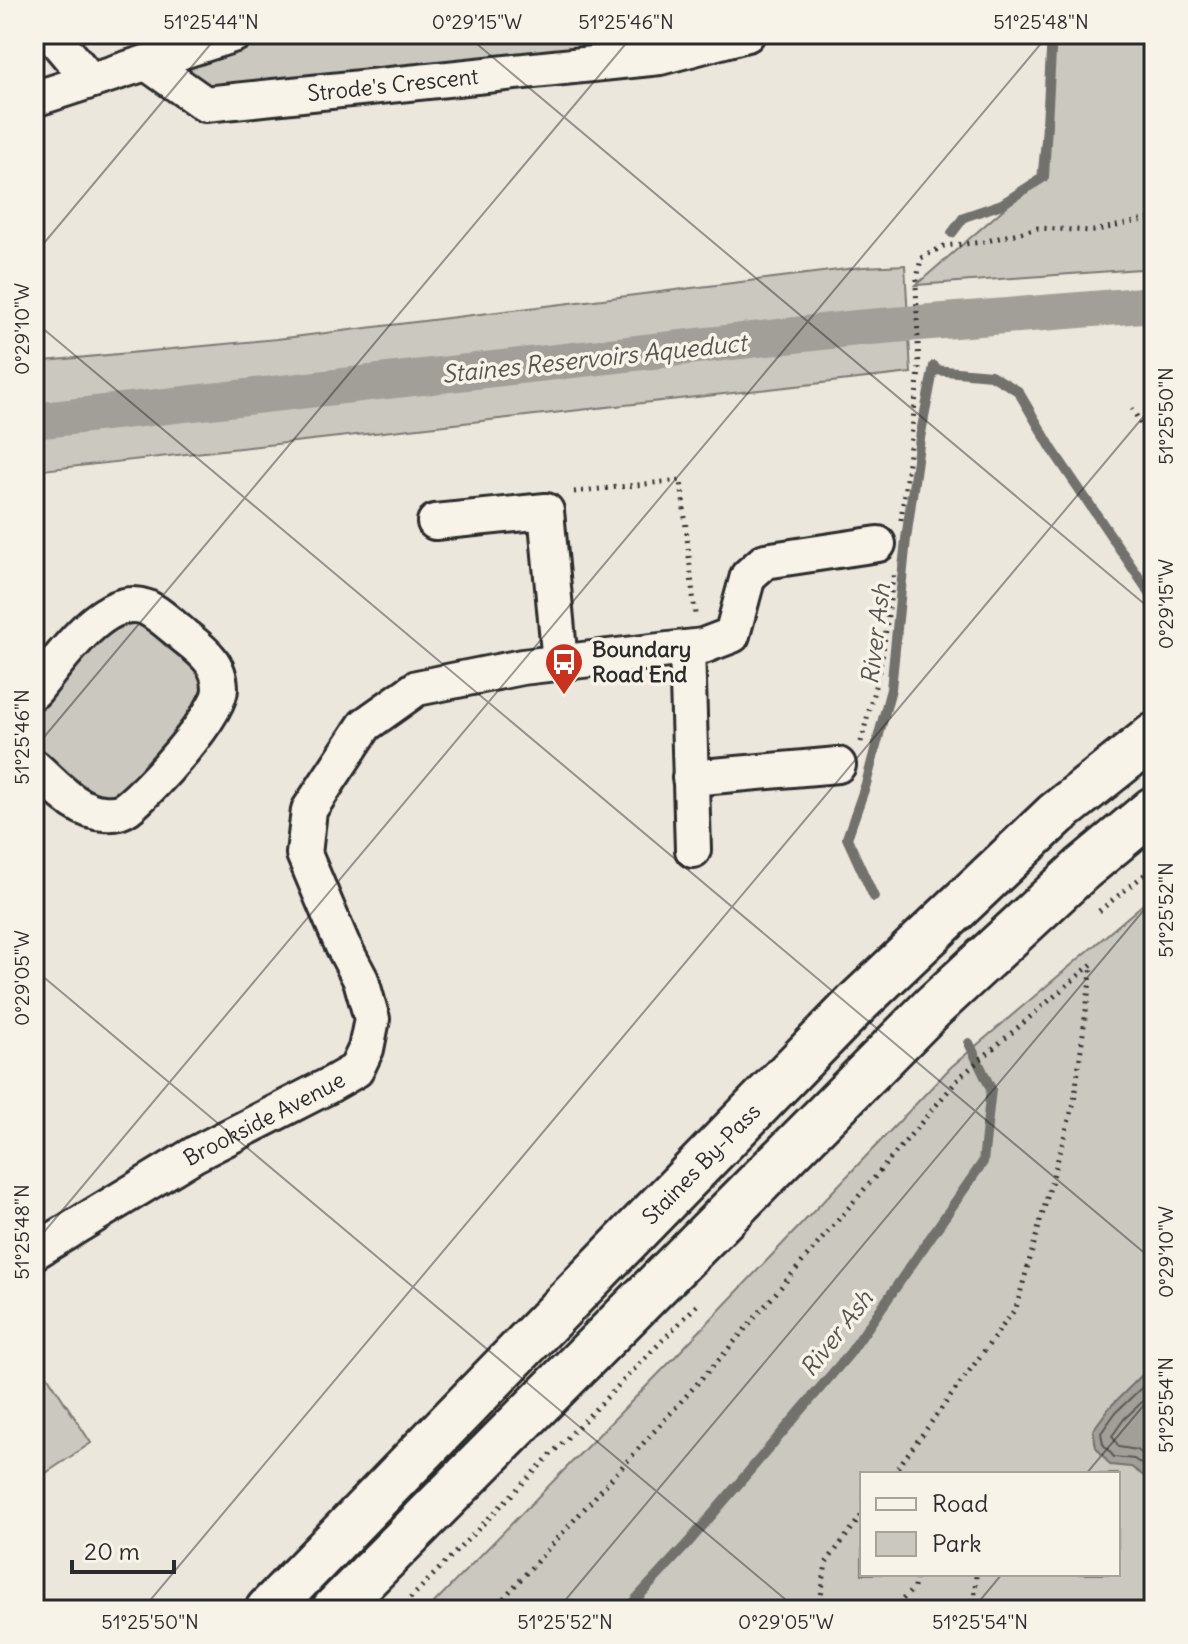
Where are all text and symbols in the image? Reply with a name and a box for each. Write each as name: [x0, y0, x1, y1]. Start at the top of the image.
text: 51°25'44"N: [163, 9, 259, 34]
text: 0°29'15"W: [432, 9, 522, 34]
text: 51°25'46"N: [578, 9, 674, 34]
text: 51°25'48"N: [993, 9, 1089, 34]
street label: Strode's Crescent: [306, 62, 480, 107]
text: 0°29'10"W: [9, 283, 34, 375]
water label: Staines Reservoirs Aqueduct: [440, 327, 750, 389]
text: 51°25'50"N: [1153, 367, 1178, 465]
text: 0°29'15"W: [1153, 559, 1178, 649]
water label: River Ash: [854, 581, 896, 686]
place label: Boundary Road End: [592, 635, 691, 688]
bus stop icon: Boundary Road End: [543, 641, 585, 696]
text: 51°25'46"N: [9, 689, 34, 785]
text: 51°25'52"N: [1153, 862, 1178, 958]
text: 0°29'05"W: [9, 930, 34, 1026]
street label: Brookside Avenue: [178, 1065, 350, 1172]
street label: Staines By-Pass: [636, 1097, 766, 1230]
text: 51°25'48"N: [9, 1184, 34, 1280]
text: 0°29'10"W: [1153, 1206, 1178, 1298]
water label: River Ash: [793, 1283, 880, 1382]
text: 51°25'54"N: [1153, 1357, 1178, 1453]
legend: [860, 1472, 1120, 1576]
text: Road: [932, 1488, 988, 1518]
scale bar: [72, 1524, 174, 1574]
text: Park: [932, 1528, 982, 1558]
text: 20 m: [84, 1536, 140, 1566]
text: 51°25'50"N: [101, 1609, 199, 1634]
text: 51°25'52"N: [517, 1609, 613, 1634]
text: 0°29'05"W: [738, 1609, 834, 1634]
text: 51°25'54"N: [932, 1609, 1028, 1634]

